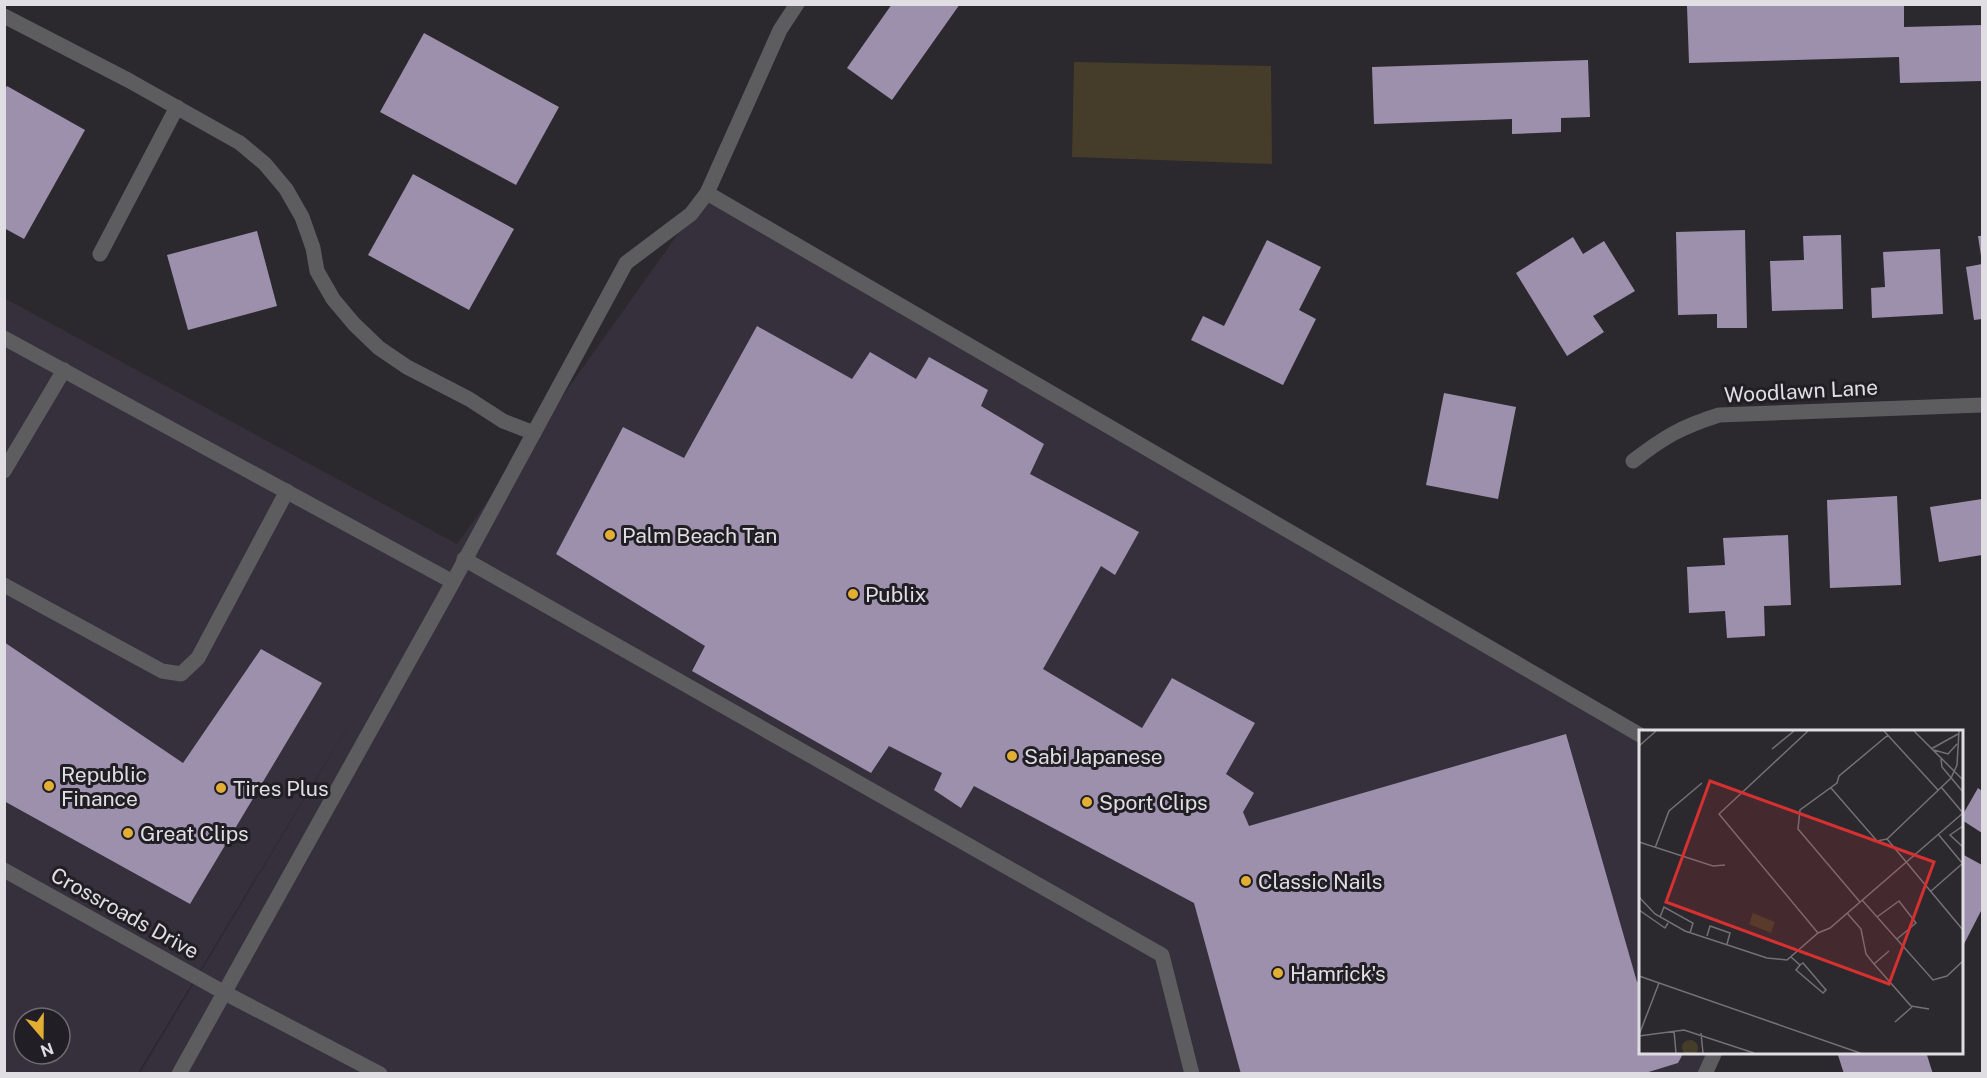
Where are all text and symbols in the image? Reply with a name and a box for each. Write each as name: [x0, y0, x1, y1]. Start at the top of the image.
street label: Woodlawn Lane: [1723, 374, 1879, 408]
place label: Palm Beach Tan: [622, 523, 777, 548]
marker: Palm Beach Tan: [603, 528, 617, 542]
place label: Publix: [865, 582, 927, 607]
marker: Publix: [846, 587, 860, 601]
inset map: [1639, 730, 1963, 1054]
place label: Sabi Japanese: [1024, 744, 1163, 769]
marker: Sabi Japanese: [1005, 749, 1019, 763]
place label: Republic Finance: [61, 762, 147, 811]
place label: Tires Plus: [233, 776, 329, 801]
marker: Republic Finance: [42, 779, 56, 793]
marker: Tires Plus: [214, 781, 228, 795]
place label: Sport Clips: [1099, 790, 1208, 815]
marker: Sport Clips: [1080, 795, 1094, 809]
place label: Great Clips: [140, 821, 249, 846]
marker: Great Clips: [121, 826, 135, 840]
street label: Crossroads Drive: [47, 862, 203, 964]
place label: Classic Nails: [1258, 869, 1382, 894]
marker: Classic Nails: [1239, 874, 1253, 888]
place label: Hamrick's: [1290, 961, 1386, 986]
marker: Hamrick's: [1271, 966, 1285, 980]
north arrow: [12, 1006, 72, 1066]
text: N: [38, 1039, 56, 1061]

